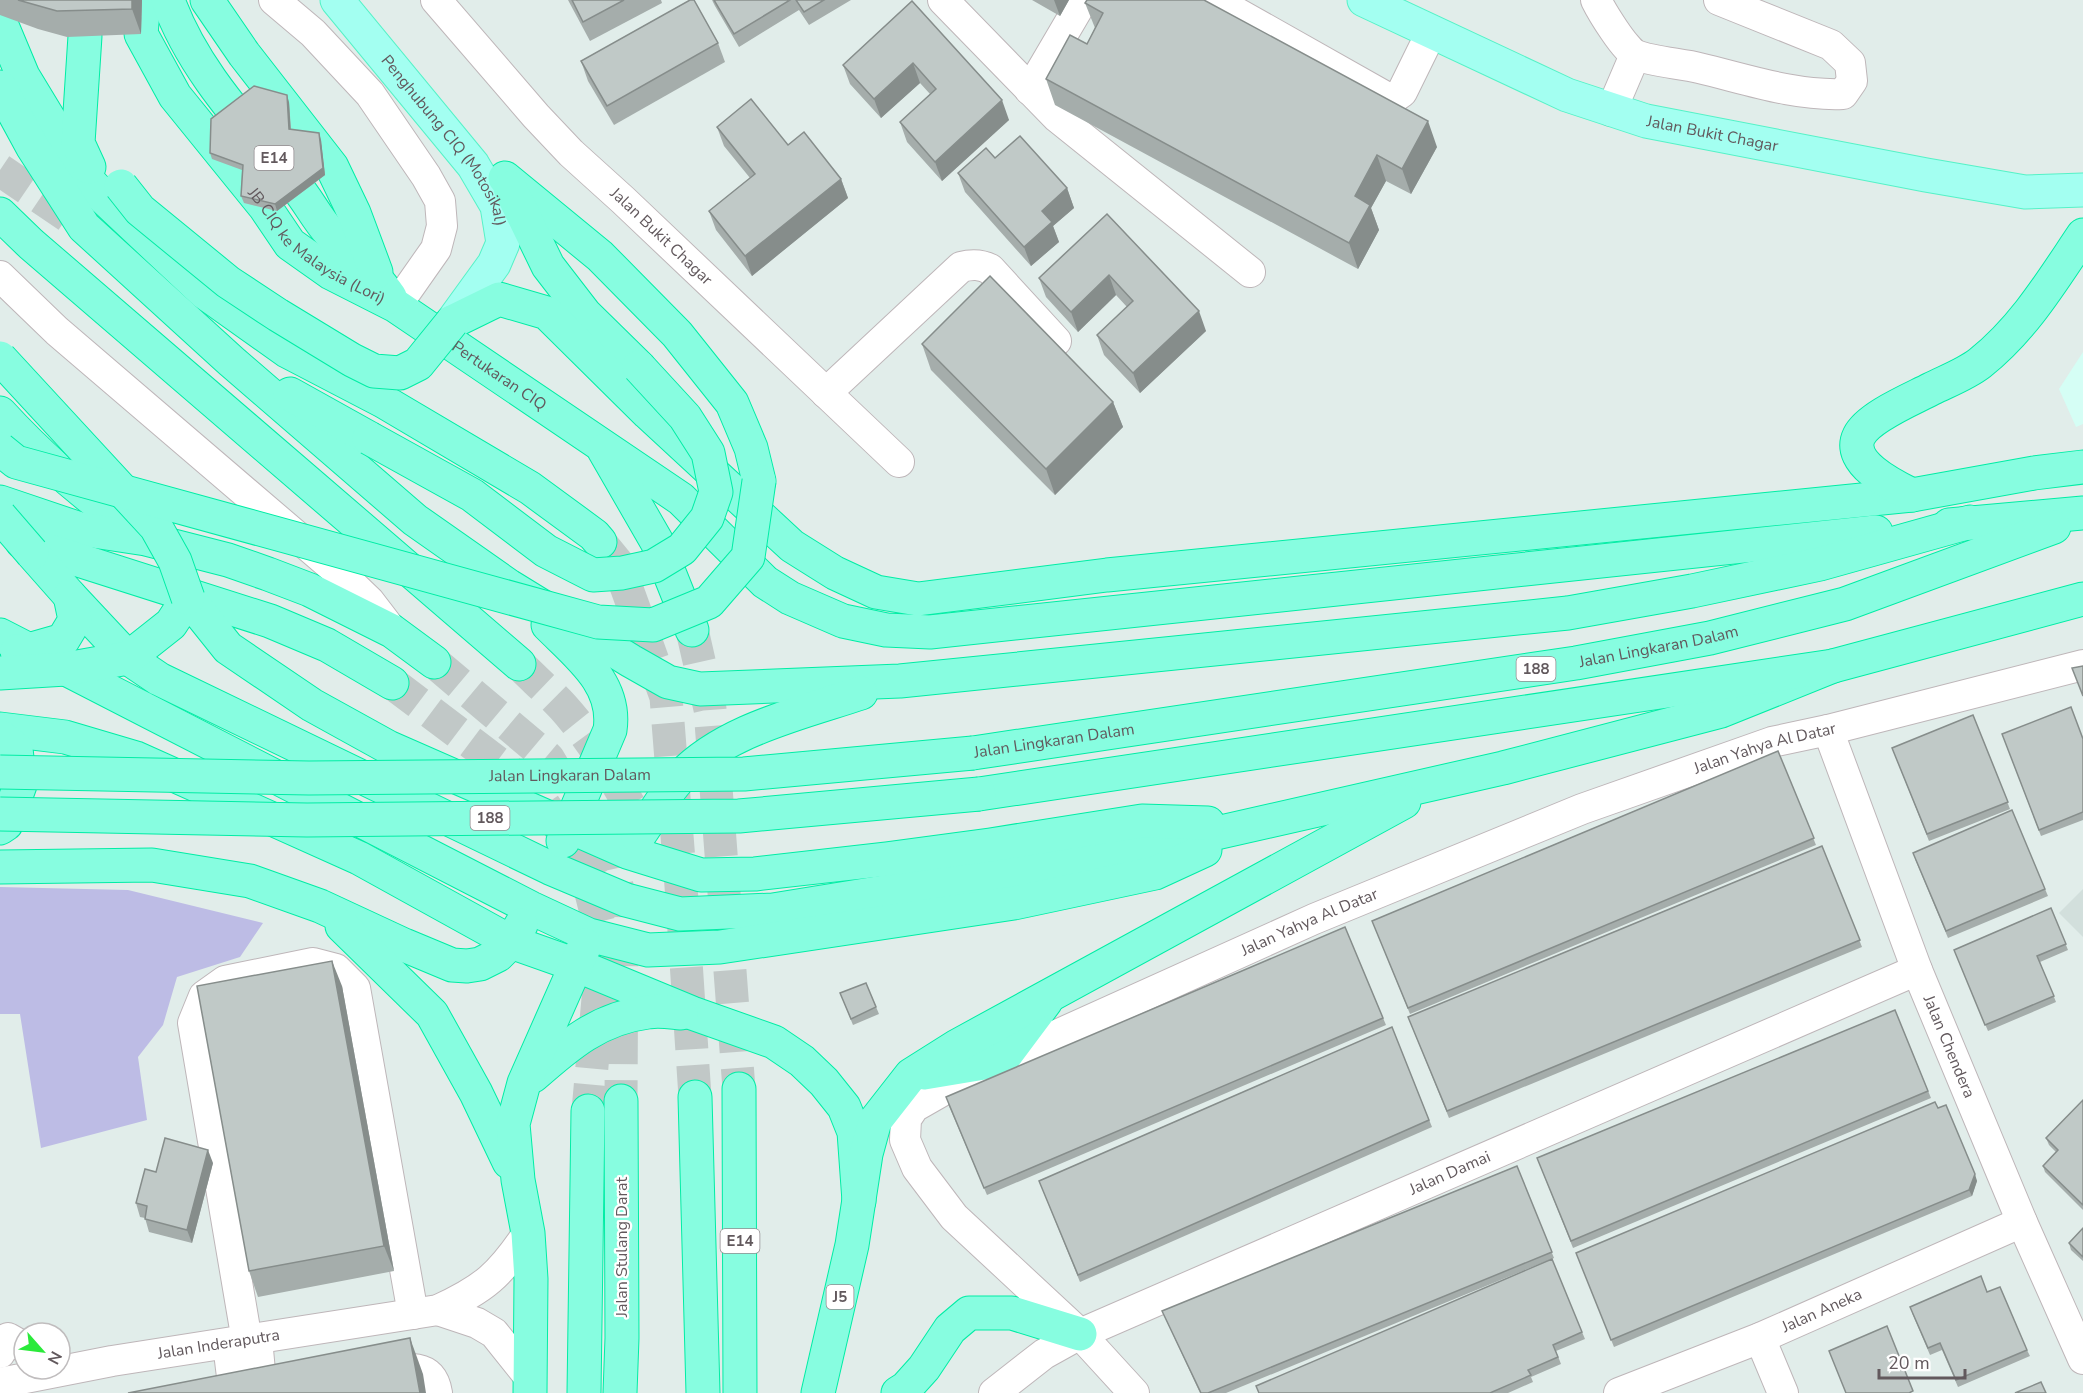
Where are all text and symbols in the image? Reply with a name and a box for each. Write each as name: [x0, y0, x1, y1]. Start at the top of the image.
street label: Penghubung CIQ (Motosikal): [376, 50, 511, 228]
street label: Jalan Bukit Chagar: [1644, 110, 1780, 157]
road number: E14: [254, 146, 294, 170]
street label: JB CIQ ke Malaysia (Lori): [242, 182, 389, 310]
street label: Jalan Bukit Chagar: [605, 182, 717, 290]
street label: Pertukaran CIQ: [447, 336, 551, 416]
street label: Jalan Lingkaran Dalam: [1576, 620, 1741, 673]
road number: 188: [1516, 657, 1556, 681]
street label: Jalan Yahya Al Datar: [1690, 717, 1838, 780]
street label: Jalan Lingkaran Dalam: [971, 718, 1136, 764]
street label: Jalan Lingkaran Dalam: [488, 764, 651, 787]
road number: 188: [470, 806, 510, 830]
street label: Jalan Yahya Al Datar: [1236, 883, 1382, 962]
street label: Jalan Chendera: [1917, 991, 1980, 1101]
street label: Jalan Damai: [1405, 1146, 1494, 1201]
street label: Jalan Stulang Darat: [611, 1176, 633, 1318]
road number: E14: [720, 1229, 760, 1253]
street label: Jalan Aneka: [1777, 1283, 1866, 1338]
road number: J5: [826, 1285, 854, 1309]
north arrow: [12, 1321, 72, 1381]
street label: Jalan Inderaputra: [155, 1324, 281, 1365]
scale bar: [1879, 1342, 1964, 1380]
text: N: [42, 1347, 67, 1368]
text: 20 m: [1888, 1351, 1930, 1375]

